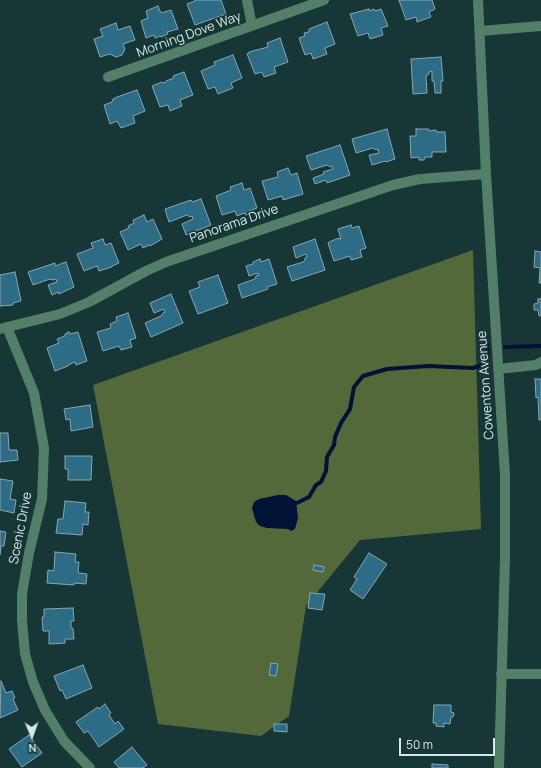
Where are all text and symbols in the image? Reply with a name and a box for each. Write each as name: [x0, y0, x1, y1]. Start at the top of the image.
street label: Morning Dove Way: [135, 9, 243, 61]
street label: Panorama Drive: [187, 201, 281, 247]
street label: Cowenton Avenue: [474, 330, 498, 440]
street label: Scenic Drive: [6, 491, 36, 565]
north arrow: [12, 716, 52, 756]
scale bar: [401, 730, 497, 756]
text: 50 m: [406, 736, 433, 753]
text: N: [28, 741, 37, 756]

